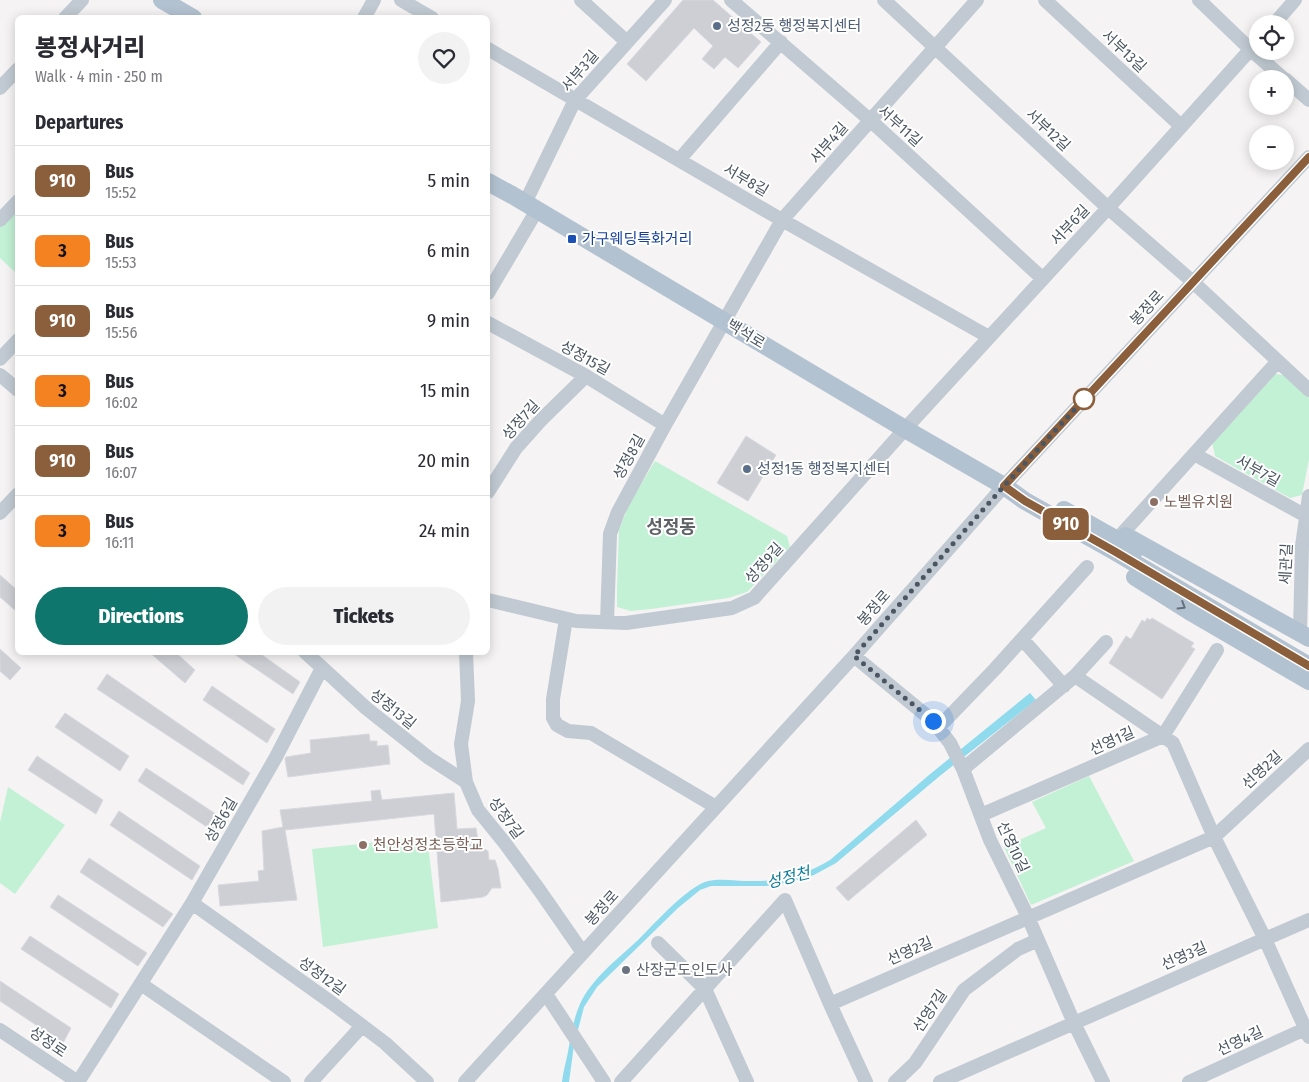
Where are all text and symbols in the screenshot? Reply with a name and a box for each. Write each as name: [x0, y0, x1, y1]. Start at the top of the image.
map controls: [1249, 15, 1294, 170]
button: locate: [1249, 15, 1294, 60]
place label: 성정2동 행정복지센터: [727, 17, 861, 35]
marker: 성정2동 행정복지센터: [711, 20, 723, 32]
street label: 서부13길: [1098, 26, 1150, 76]
button: heart: [418, 32, 470, 84]
text: 봉정사거리: [35, 34, 145, 62]
street label: 서부3길: [558, 47, 602, 95]
text: Walk · 4 min · 250 m: [35, 67, 163, 86]
button: +: [1249, 70, 1294, 115]
street label: 서부11길: [874, 102, 926, 150]
street label: 서부12길: [1022, 105, 1074, 155]
text: Departures: [35, 111, 123, 134]
street label: 서부4길: [806, 119, 852, 167]
button: −: [1249, 125, 1294, 170]
text: Bus: [105, 160, 134, 183]
street label: 서부8길: [720, 160, 772, 200]
text: 5 min: [427, 169, 470, 192]
text: 910: [49, 170, 76, 192]
text: 15:52: [105, 183, 136, 202]
street label: 서부6길: [1047, 201, 1093, 249]
text: Bus: [105, 230, 134, 253]
place label: 가구웨딩특화거리: [582, 230, 692, 248]
marker: 가구웨딩특화거리: [566, 233, 578, 245]
text: 6 min: [427, 239, 470, 262]
text: 3: [58, 240, 67, 262]
text: 15:53: [105, 253, 137, 272]
street label: 봉정로: [1126, 287, 1168, 329]
text: Bus: [105, 300, 134, 323]
text: 9 min: [427, 309, 470, 332]
text: 910: [49, 310, 76, 332]
street label: 백석로: [724, 316, 768, 352]
text: 15:56: [105, 323, 137, 342]
street label: 성정15길: [557, 337, 613, 379]
text: Bus: [105, 370, 134, 393]
text: 15 min: [420, 379, 470, 402]
text: 3: [58, 380, 67, 402]
unlabelled marker: [1073, 388, 1095, 410]
text: 16:02: [105, 393, 138, 412]
street label: 성정7길: [498, 396, 544, 444]
street label: 성정8길: [609, 431, 649, 483]
text: Bus: [105, 440, 134, 463]
text: 20 min: [418, 449, 470, 472]
text: 910: [49, 450, 76, 472]
street label: 서부7길: [1233, 452, 1283, 490]
place label: 성정1동 행정복지센터: [757, 460, 891, 478]
text: 16:07: [105, 463, 137, 482]
marker: 성정1동 행정복지센터: [741, 463, 753, 475]
place label: 노벨유치원: [1164, 493, 1233, 511]
marker: 노벨유치원: [1148, 496, 1160, 508]
line badge: 910: [1037, 508, 1095, 540]
text: Bus: [105, 510, 134, 533]
text: 910: [1053, 513, 1079, 535]
district label: 성정동: [646, 516, 696, 538]
text: 24 min: [419, 519, 470, 542]
text: 3: [58, 520, 67, 542]
text: 16:11: [105, 533, 134, 552]
street label: 성정9길: [741, 539, 787, 587]
street label: 세관길: [1276, 543, 1296, 585]
street label: 봉정로: [854, 586, 894, 630]
button: Directions: [35, 587, 248, 645]
button: Tickets: [258, 587, 470, 645]
one-way arrow: [1176, 600, 1185, 610]
street label: 성정13길: [366, 685, 420, 733]
your location: [921, 709, 946, 734]
street label: 선영1길: [1087, 723, 1137, 759]
street label: 선영2길: [1238, 747, 1286, 793]
street label: 성정6길: [201, 794, 241, 846]
street label: 성정7길: [485, 794, 527, 842]
street label: 선영10길: [993, 818, 1033, 876]
place label: 천안성정초등학교: [373, 836, 483, 854]
marker: 천안성정초등학교: [357, 839, 369, 851]
water label: 성정천: [764, 862, 814, 892]
street label: 봉정로: [581, 887, 623, 929]
street label: 선영2길: [884, 933, 936, 969]
street label: 선영3길: [1158, 938, 1210, 974]
street label: 성정12길: [295, 953, 349, 999]
place label: 산장군도인도사: [636, 961, 733, 979]
marker: 산장군도인도사: [620, 964, 632, 976]
street label: 선영7길: [909, 986, 951, 1036]
street label: 성정로: [26, 1023, 70, 1061]
street label: 선영4길: [1214, 1023, 1266, 1059]

